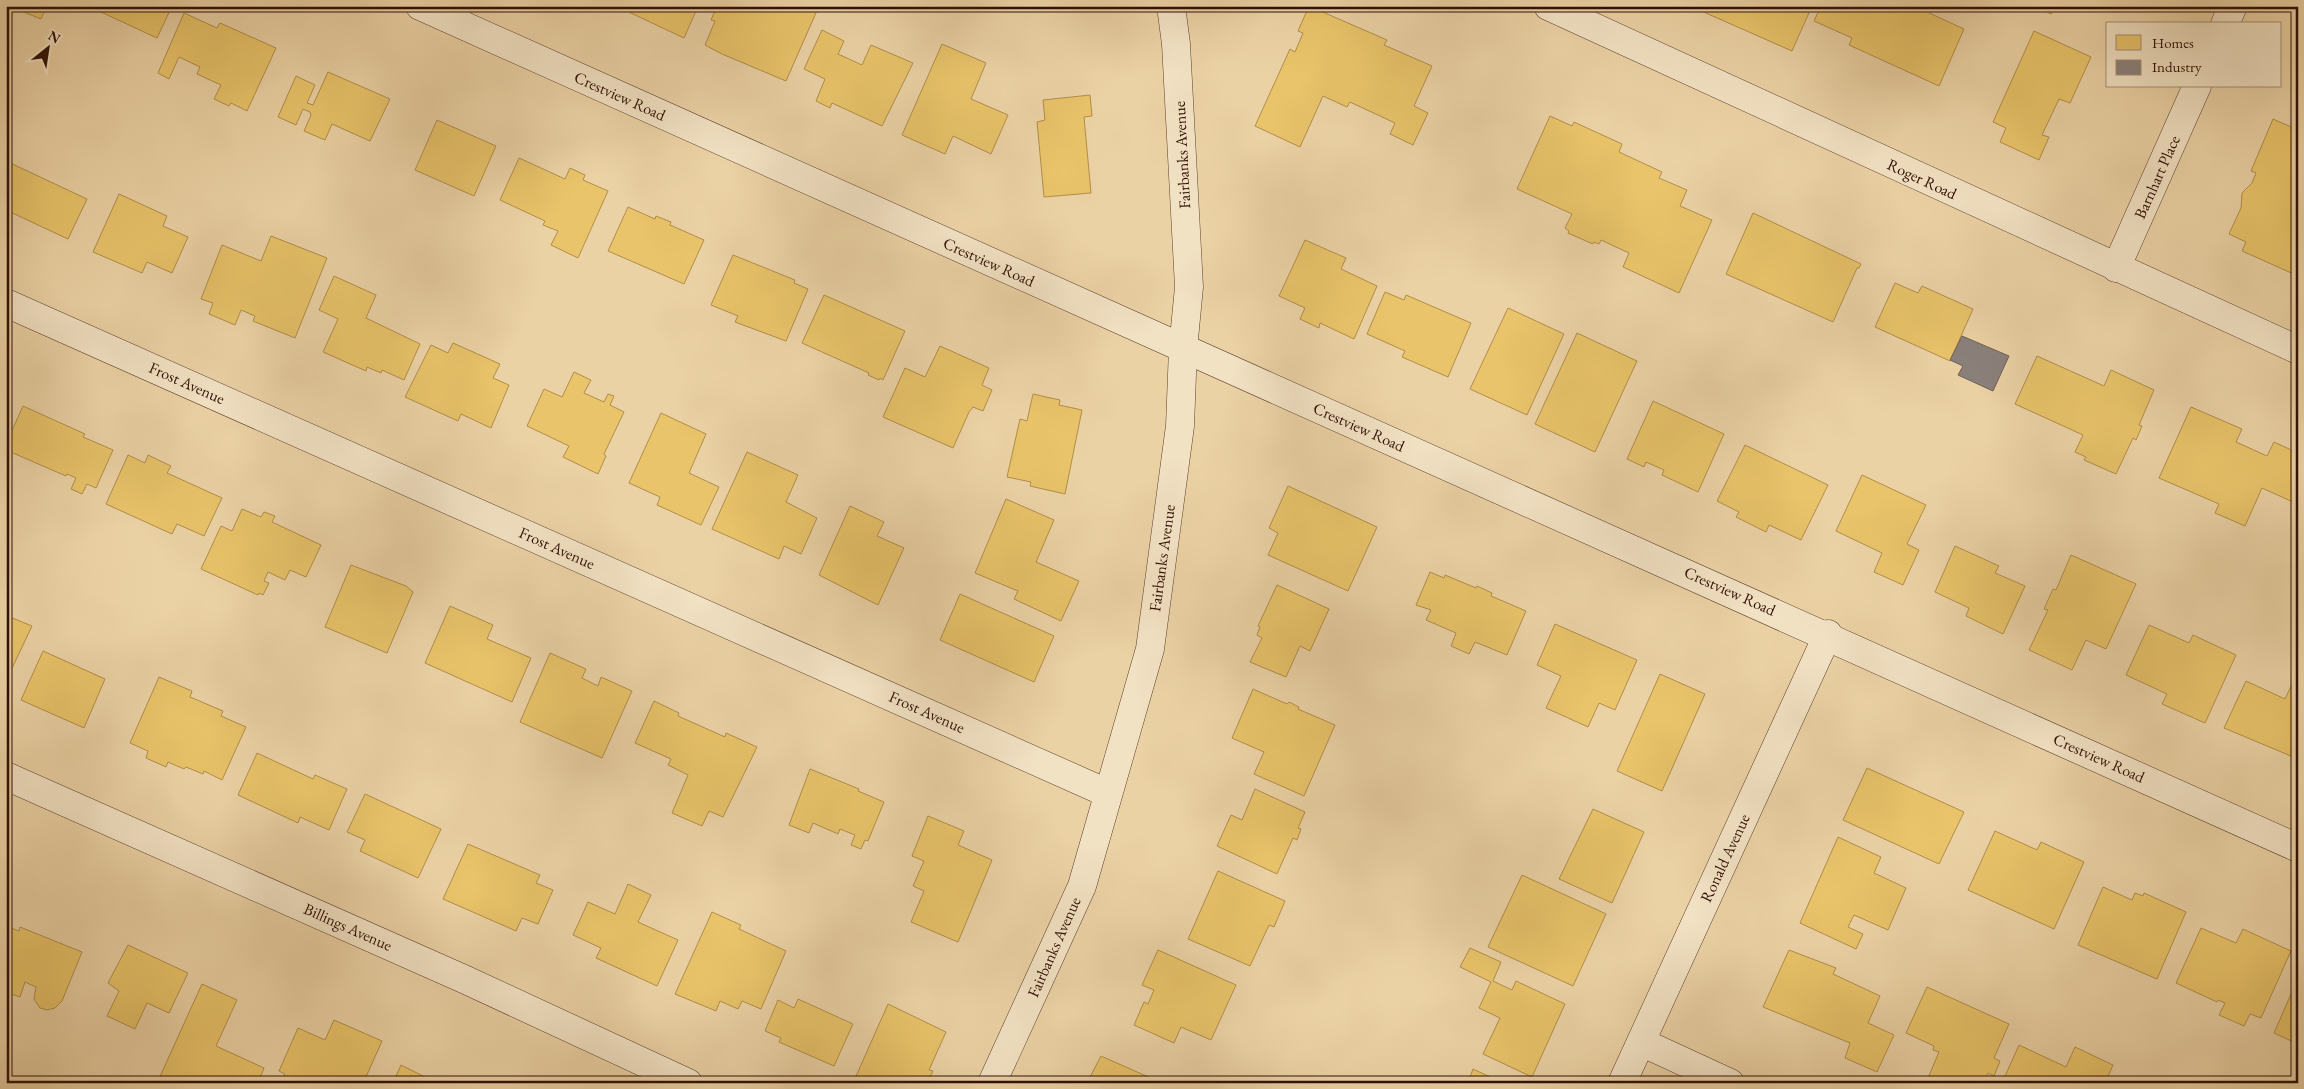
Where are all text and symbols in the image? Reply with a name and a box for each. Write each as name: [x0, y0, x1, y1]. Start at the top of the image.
north arrow: [22, 22, 72, 72]
legend: [2106, 22, 2282, 88]
text: N: [45, 26, 64, 48]
text: Homes: [2152, 33, 2194, 52]
text: Industry: [2152, 57, 2202, 76]
street label: Crestview Road: [571, 66, 670, 126]
street label: Fairbanks Avenue: [1169, 101, 1195, 209]
street label: Barnhart Place: [2129, 132, 2185, 222]
street label: Roger Road: [1884, 154, 1961, 205]
street label: Crestview Road: [940, 232, 1039, 292]
street label: Frost Avenue: [146, 357, 228, 409]
street label: Crestview Road: [1310, 397, 1409, 457]
street label: Fairbanks Avenue: [1144, 503, 1180, 613]
street label: Frost Avenue: [516, 522, 598, 574]
street label: Crestview Road: [1681, 561, 1780, 621]
street label: Frost Avenue: [886, 686, 968, 738]
street label: Crestview Road: [2050, 728, 2149, 788]
street label: Ronald Avenue: [1695, 810, 1755, 906]
street label: Fairbanks Avenue: [1022, 893, 1086, 1001]
street label: Billings Avenue: [301, 898, 395, 956]

